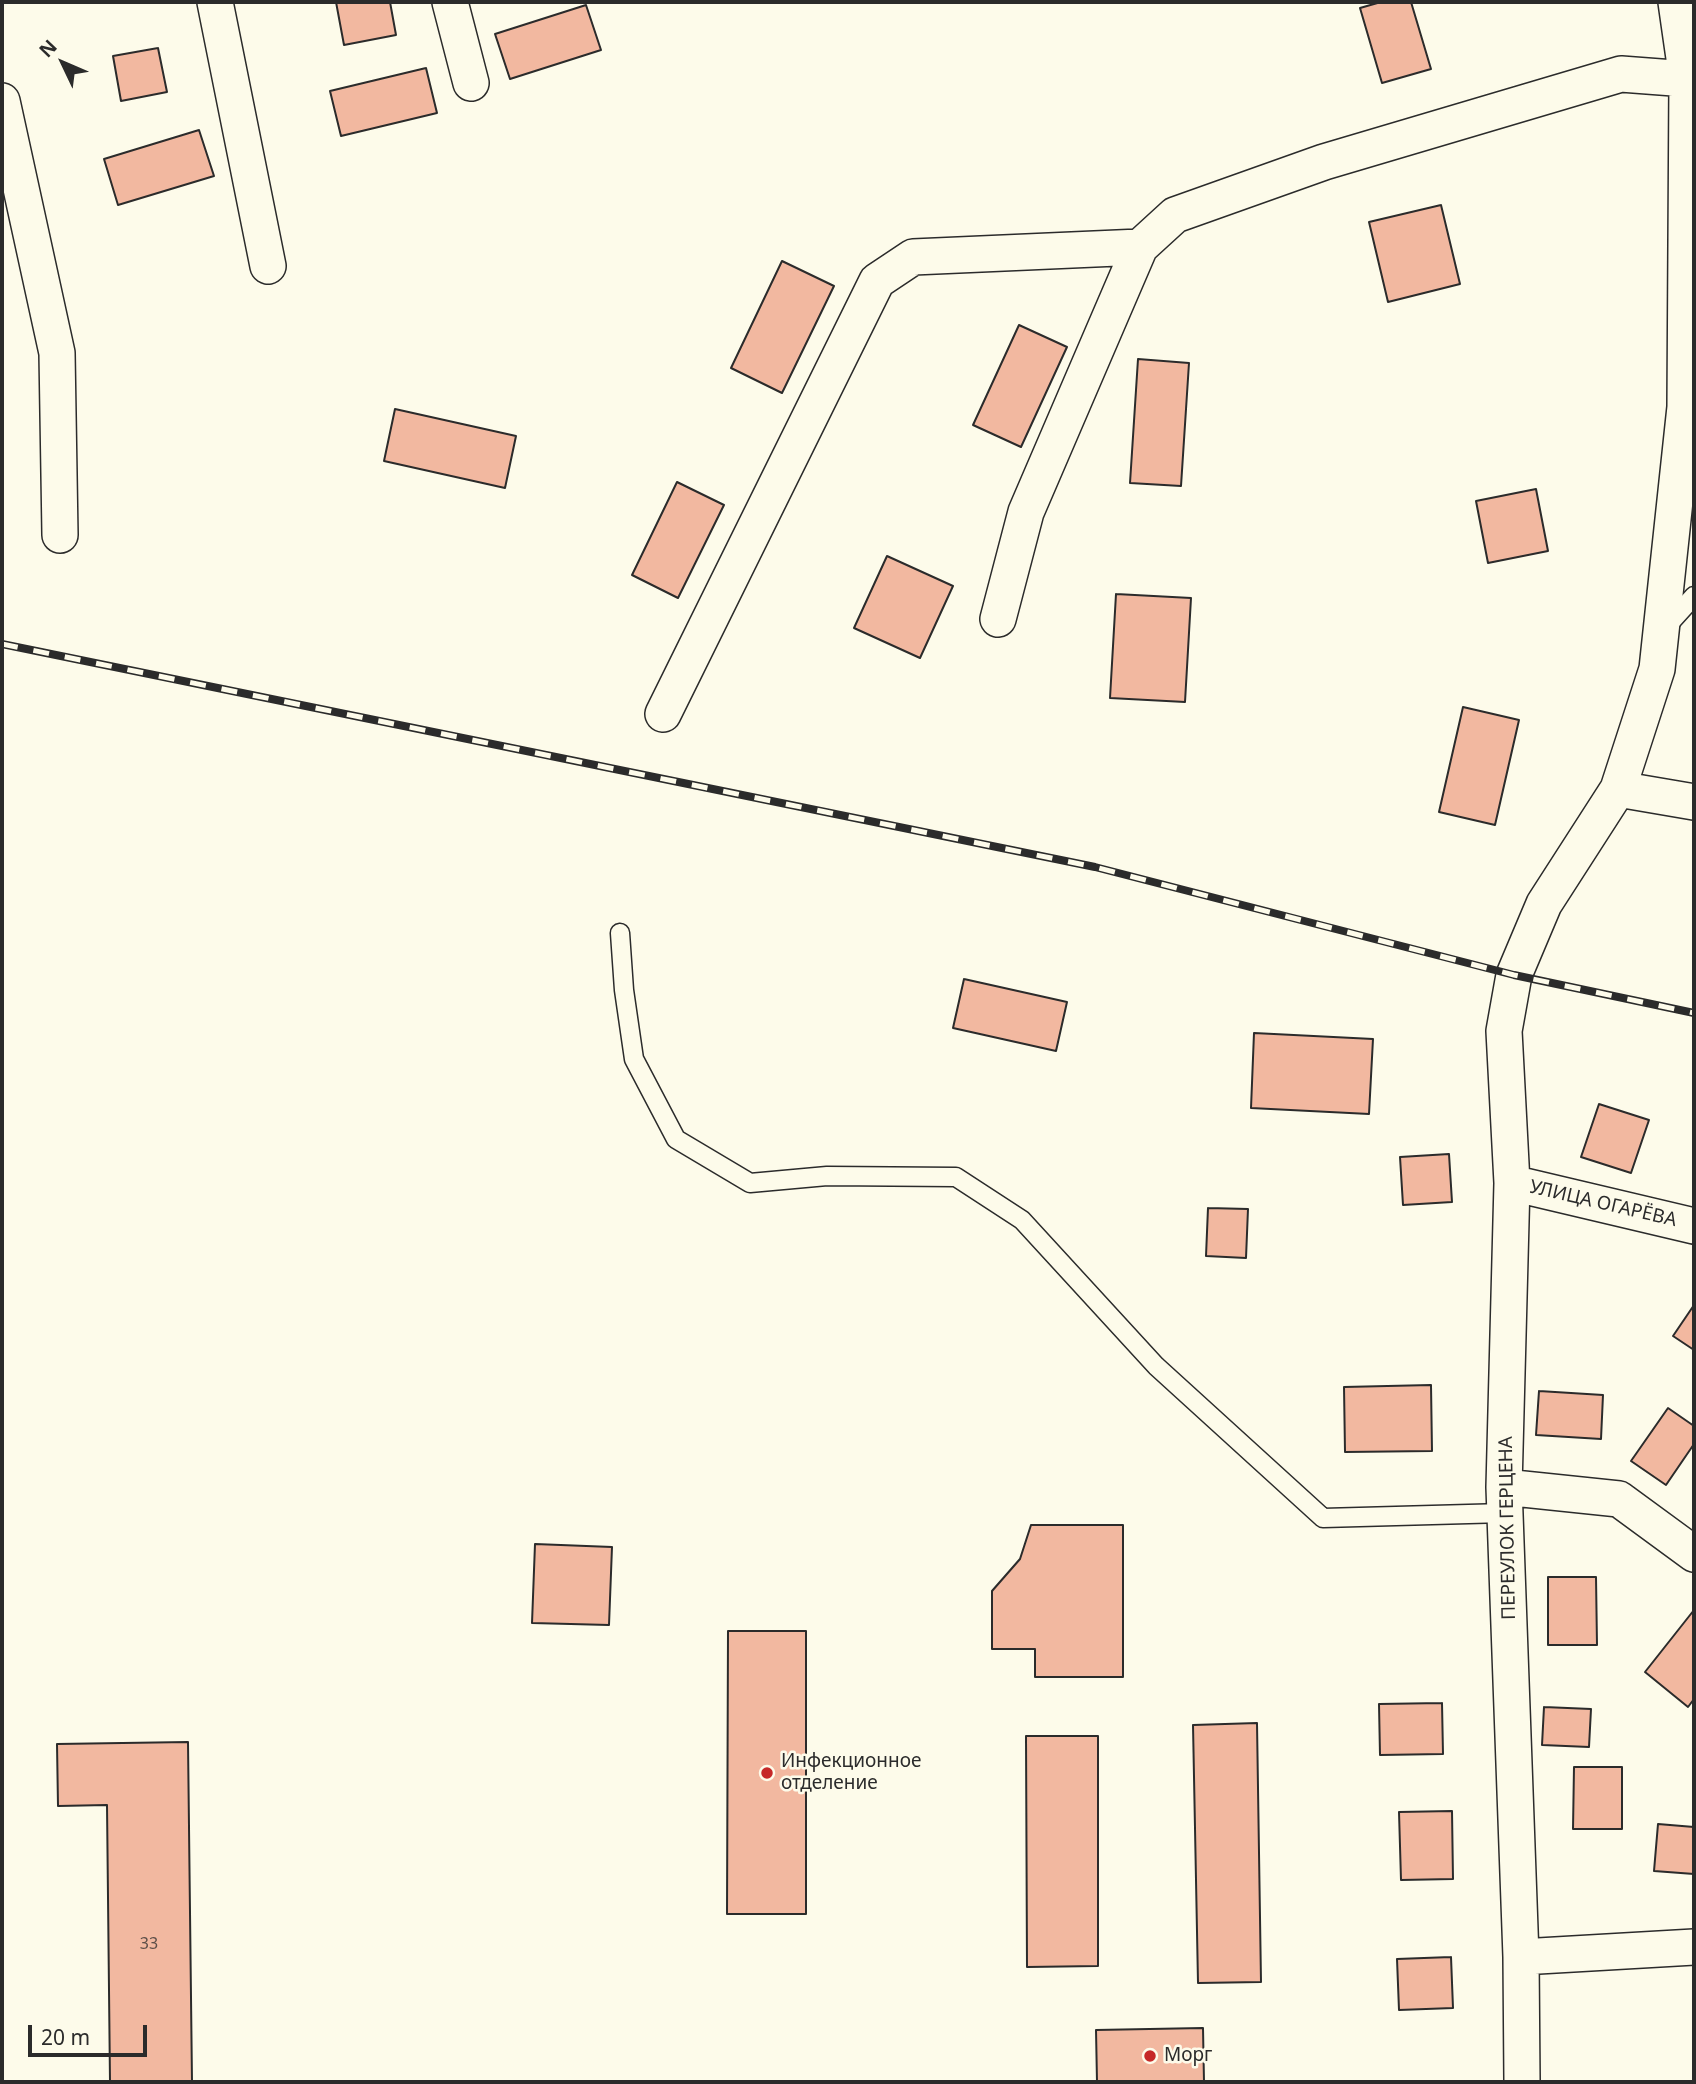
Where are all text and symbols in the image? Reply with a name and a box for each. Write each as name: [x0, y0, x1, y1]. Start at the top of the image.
north arrow: [28, 28, 98, 98]
text: N: [33, 34, 63, 63]
street label: УЛИЦА ОГАРЁВА: [1527, 1176, 1679, 1232]
street label: ПЕРЕУЛОК ГЕРЦЕНА: [1495, 1436, 1521, 1620]
place label: Инфекционное отделение: [781, 1751, 921, 1795]
marker: Инфекционное отделение: [759, 1765, 775, 1781]
house number: 33: [140, 1934, 158, 1954]
scale bar: [32, 2010, 150, 2054]
text: 20 m: [41, 2023, 90, 2051]
place label: Морг: [1164, 2045, 1212, 2067]
marker: Морг: [1142, 2048, 1158, 2064]

